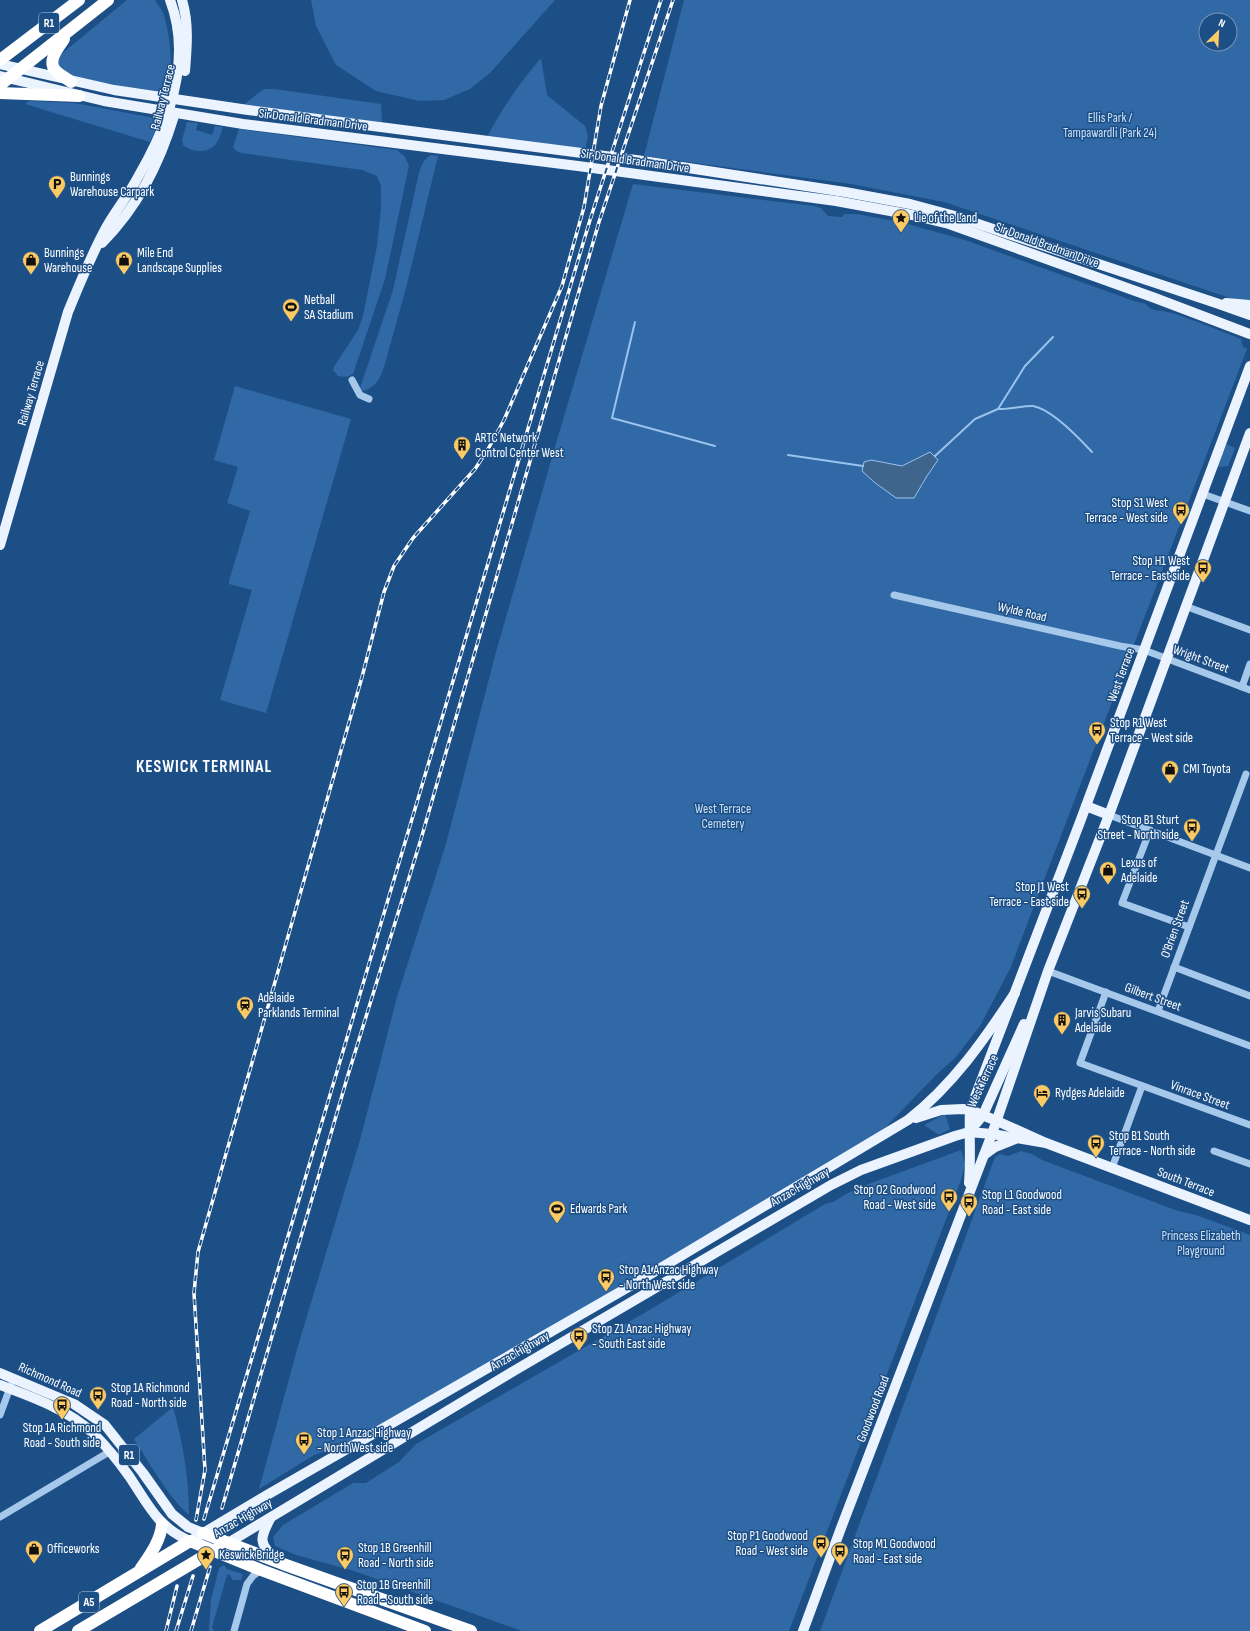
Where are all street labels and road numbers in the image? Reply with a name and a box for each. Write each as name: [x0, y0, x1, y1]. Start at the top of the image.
road number: R1: [39, 13, 59, 33]
street label: Railway Terrace: [147, 63, 179, 131]
street label: Sir Donald Bradman Drive: [258, 105, 368, 135]
street label: Sir Donald Bradman Drive: [580, 145, 690, 177]
street label: Sir Donald Bradman Drive: [993, 219, 1101, 271]
street label: Railway Terrace: [14, 359, 48, 427]
street label: Wylde Road: [996, 599, 1048, 625]
street label: Wright Street: [1171, 641, 1231, 677]
street label: West Terrace: [1104, 646, 1138, 704]
street label: O'Brien Street: [1157, 898, 1193, 960]
street label: Gilbert Street: [1122, 979, 1184, 1015]
street label: West Terrace: [964, 1052, 1002, 1110]
street label: Vinrace Street: [1168, 1077, 1232, 1113]
street label: Anzac Highway: [767, 1164, 832, 1211]
street label: South Terrace: [1155, 1164, 1217, 1200]
street label: Anzac Highway: [487, 1328, 552, 1375]
street label: Richmond Road: [16, 1359, 84, 1401]
street label: Goodwood Road: [853, 1374, 893, 1444]
road number: R1: [119, 1445, 139, 1465]
street label: Anzac Highway: [210, 1495, 275, 1542]
road number: A5: [79, 1592, 99, 1612]

